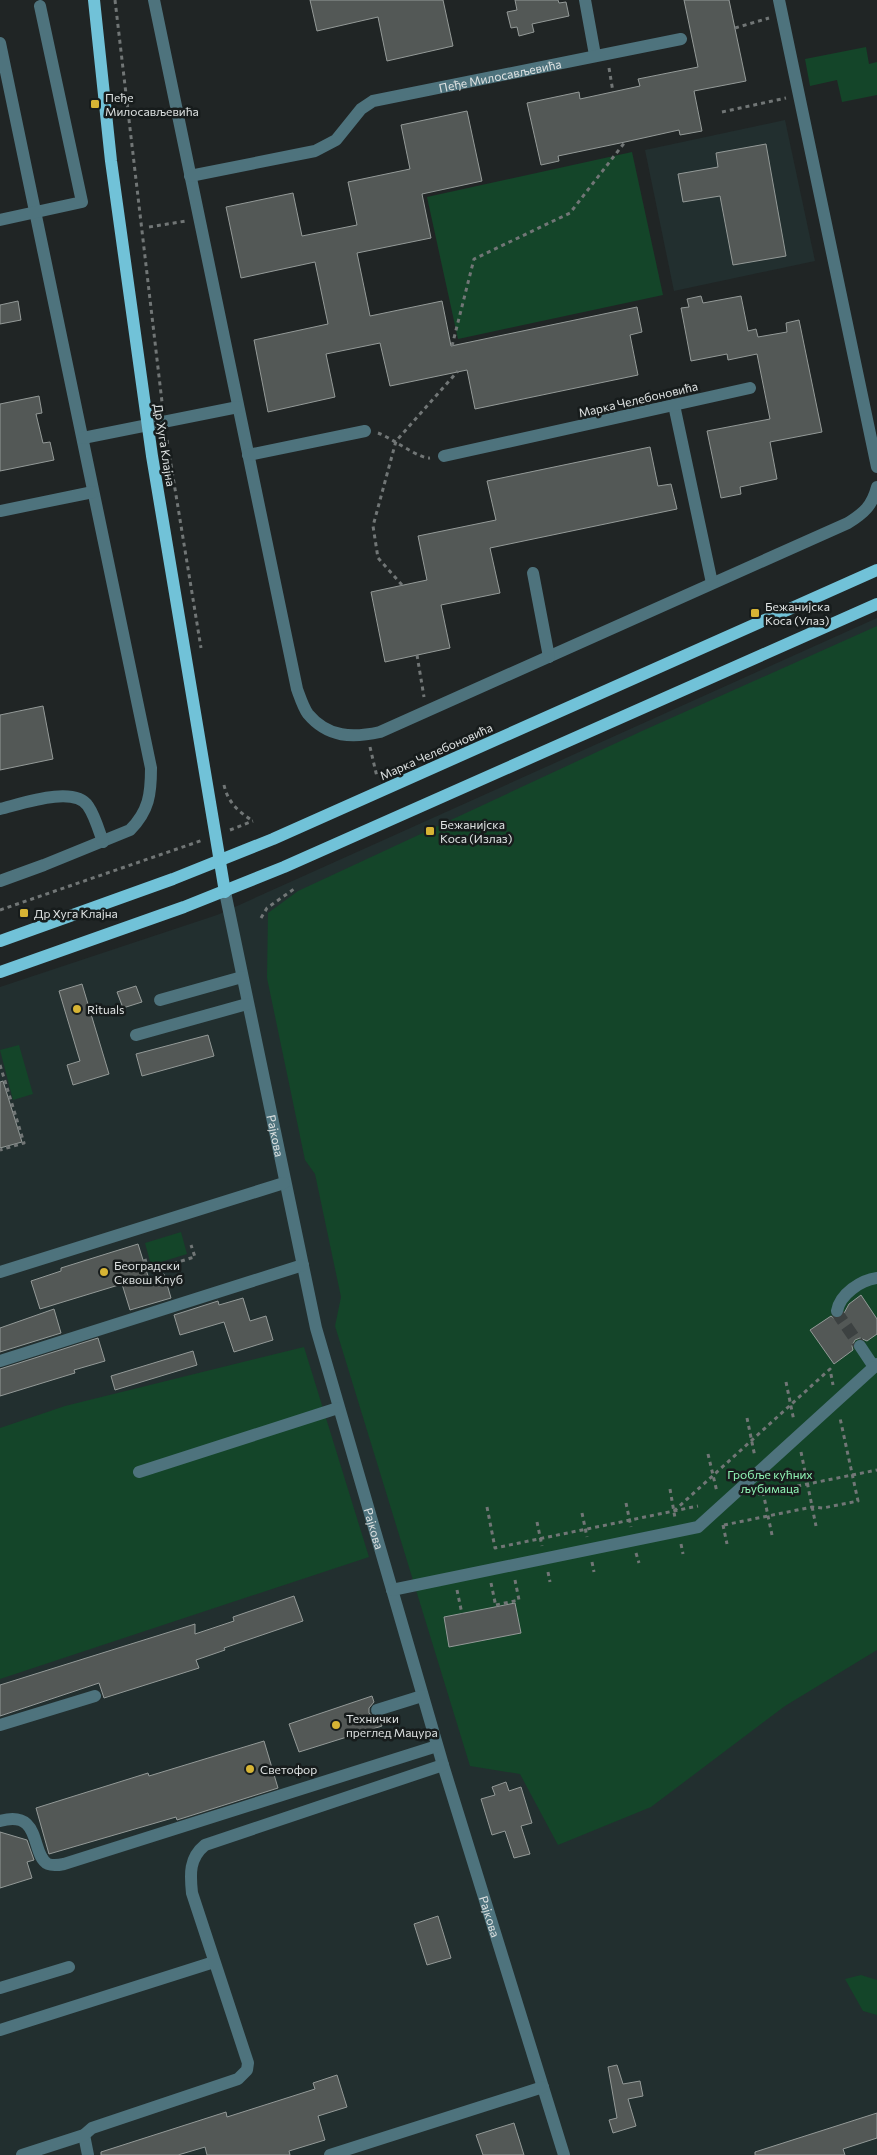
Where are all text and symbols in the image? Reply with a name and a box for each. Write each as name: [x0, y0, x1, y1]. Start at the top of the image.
street label: Пеђе Милосављевића: [438, 56, 563, 95]
place label: Пеђе Милосављевића: [105, 90, 199, 118]
marker: Пеђе Милосављевића: [89, 98, 101, 110]
street label: Марка Челебоновића: [577, 378, 699, 420]
street label: Др Хуга Клајна: [152, 403, 178, 487]
place label: Бежанијска Коса (Улаз): [765, 599, 830, 627]
marker: Бежанијска Коса (Улаз): [749, 607, 761, 619]
street label: Марка Челебоновића: [377, 720, 495, 782]
place label: Бежанијска Коса (Излаз): [440, 817, 512, 845]
marker: Бежанијска Коса (Излаз): [424, 825, 436, 837]
place label: Др Хуга Клајна: [34, 906, 118, 920]
marker: Др Хуга Клајна: [18, 907, 30, 919]
place label: Rituals: [87, 1002, 125, 1016]
marker: Rituals: [71, 1003, 83, 1015]
street label: Рајкова: [265, 1113, 287, 1158]
place label: Београдски Сквош Клуб: [114, 1258, 183, 1286]
marker: Београдски Сквош Клуб: [98, 1266, 110, 1278]
park label: Гробље кућних љубимаца: [727, 1467, 813, 1495]
street label: Рајкова: [362, 1506, 387, 1551]
place label: Технички преглед Мацура: [346, 1711, 438, 1739]
marker: Технички преглед Мацура: [330, 1719, 342, 1731]
place label: Светофор: [260, 1762, 317, 1776]
marker: Светофор: [244, 1763, 256, 1775]
street label: Рајкова: [477, 1894, 503, 1939]

